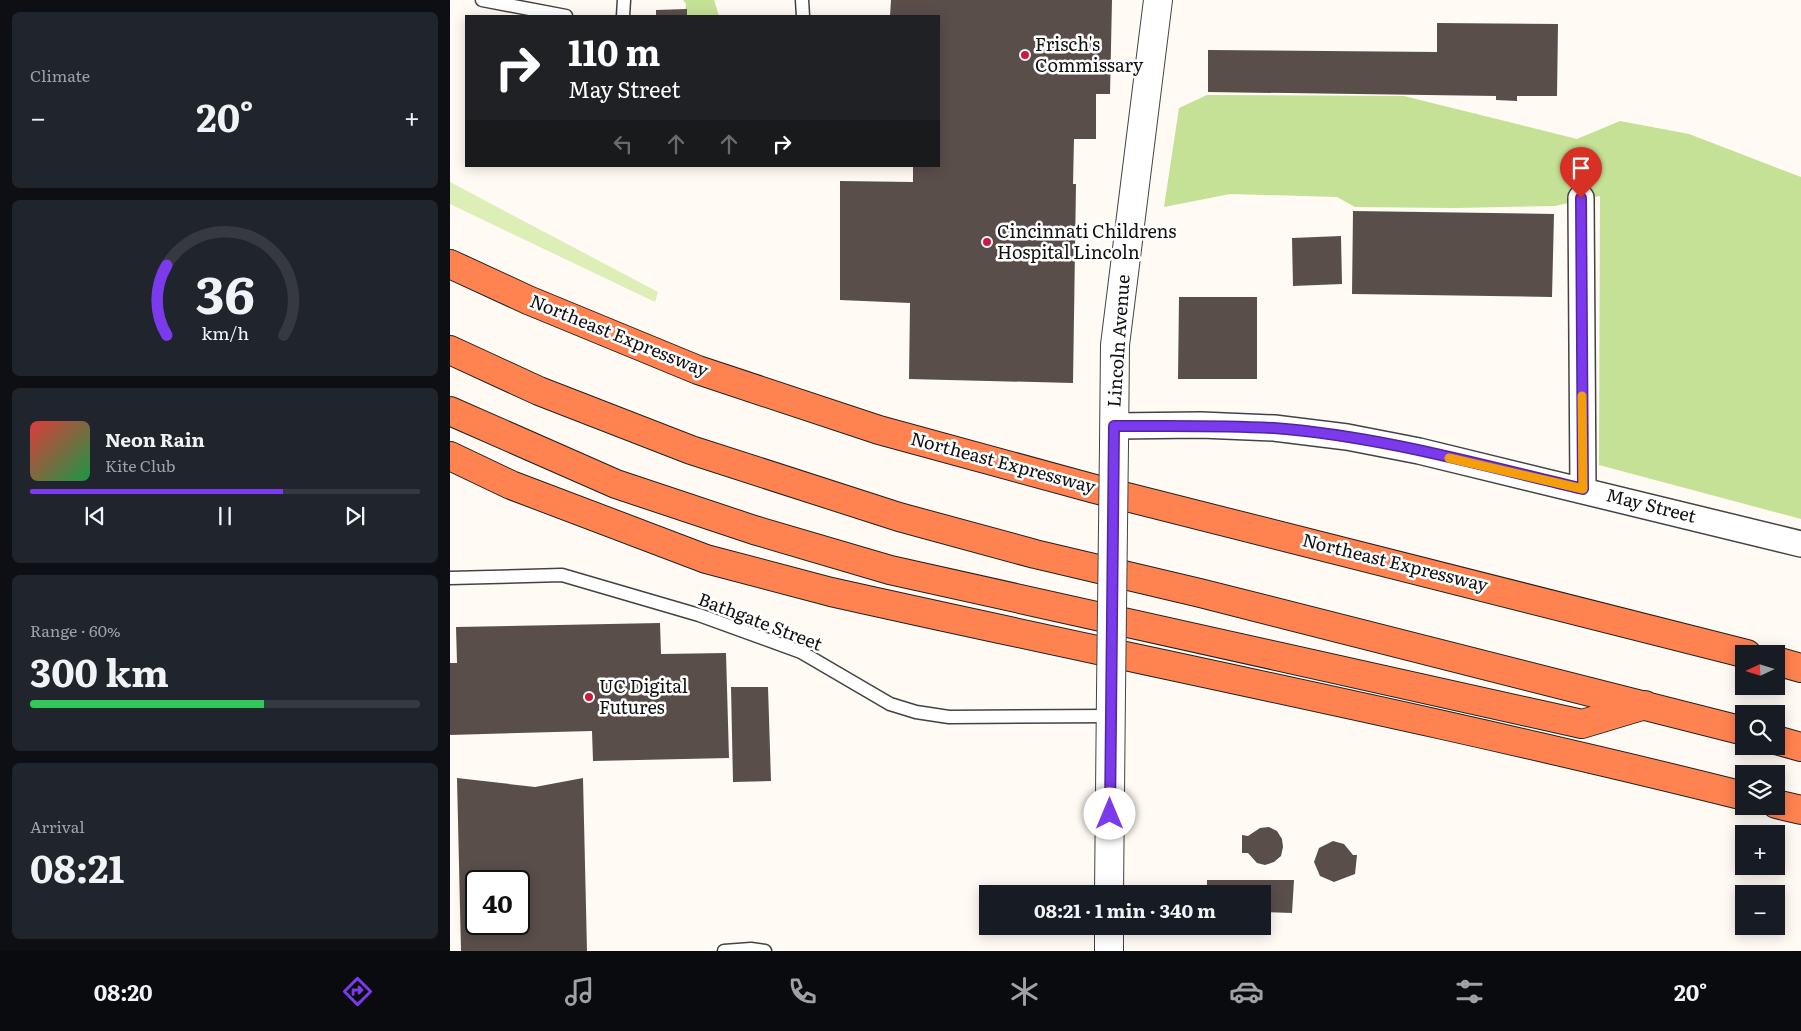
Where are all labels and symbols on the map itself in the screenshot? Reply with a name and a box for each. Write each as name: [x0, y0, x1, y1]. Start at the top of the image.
place label: Frisch's Commissary: [1035, 30, 1144, 78]
marker: Frisch's Commissary: [1019, 49, 1031, 61]
pin: [1560, 147, 1602, 198]
place label: Cincinnati Childrens Hospital Lincoln: [997, 217, 1177, 265]
marker: Cincinnati Childrens Hospital Lincoln: [981, 236, 993, 248]
street label: Lincoln Avenue: [1099, 274, 1136, 408]
street label: Northeast Expressway: [526, 286, 713, 383]
street label: Northeast Expressway: [908, 424, 1099, 499]
street label: May Street: [1604, 480, 1700, 529]
street label: Northeast Expressway: [1300, 525, 1492, 598]
street label: Bathgate Street: [695, 585, 827, 657]
north arrow: [1735, 645, 1785, 695]
place label: UC Digital Futures: [599, 672, 688, 720]
marker: UC Digital Futures: [583, 691, 595, 703]
position arrow: [1083, 787, 1135, 839]
speed limit sign: 40: [465, 870, 530, 935]

